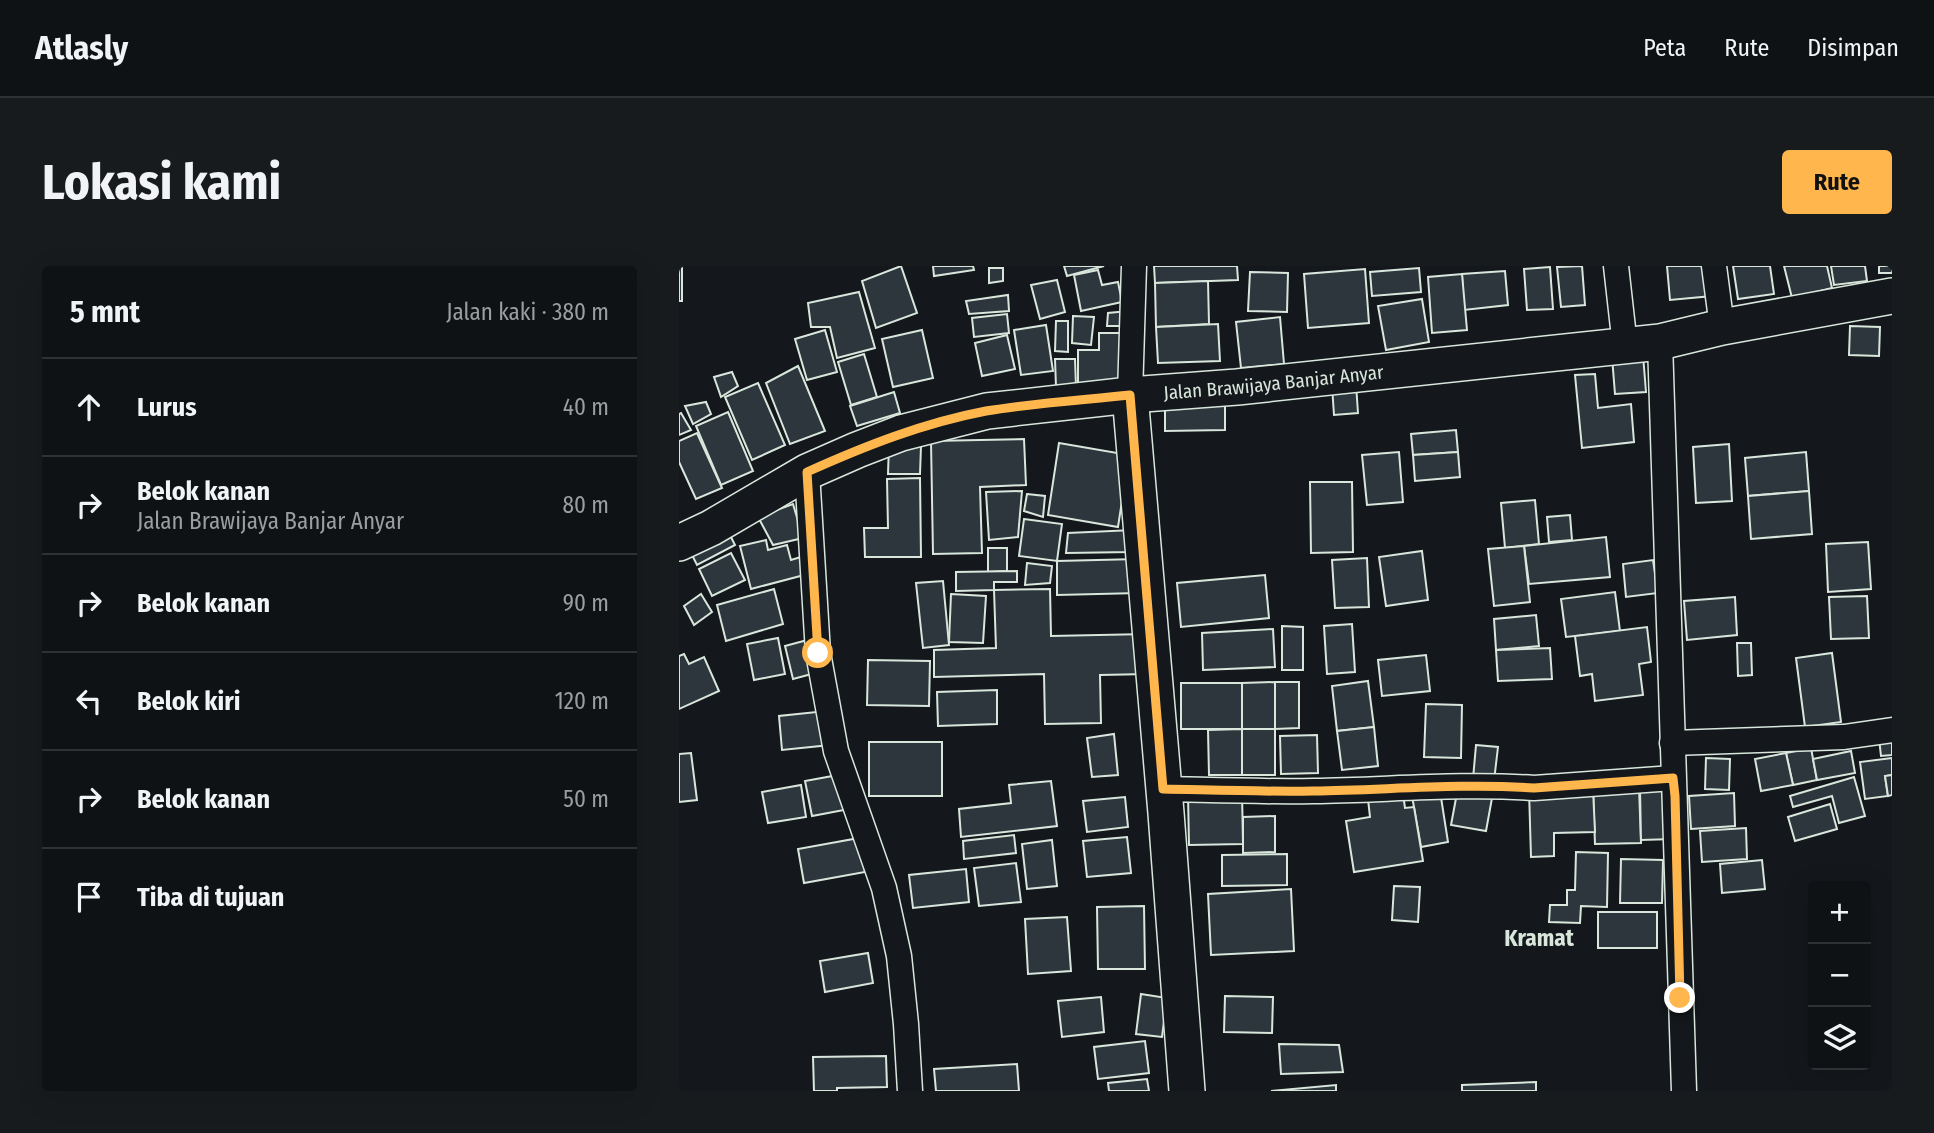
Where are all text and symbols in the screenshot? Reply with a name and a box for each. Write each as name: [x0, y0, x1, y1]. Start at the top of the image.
text: Atlasly: [35, 28, 128, 68]
text: Peta: [1643, 34, 1686, 62]
text: Rute: [1724, 34, 1769, 62]
text: Disimpan: [1807, 34, 1899, 62]
button: Rute: [1782, 150, 1892, 214]
text: Lokasi kami: [42, 153, 281, 212]
text: 5 mnt: [70, 294, 140, 330]
text: Jalan kaki · 380 m: [446, 298, 609, 326]
street label: Jalan Brawijaya Banjar Anyar: [1163, 360, 1385, 404]
icon: ahead: [70, 388, 108, 426]
text: Lurus: [137, 392, 197, 423]
text: 40 m: [563, 393, 609, 421]
text: Belok kanan: [137, 476, 270, 507]
icon: right: [70, 486, 108, 524]
text: 80 m: [562, 491, 609, 519]
text: Jalan Brawijaya Banjar Anyar: [137, 507, 404, 535]
icon: right: [70, 584, 108, 622]
text: Belok kanan: [137, 588, 270, 619]
text: 90 m: [563, 589, 609, 617]
route start: [802, 637, 833, 668]
icon: left: [70, 682, 108, 720]
text: Belok kiri: [137, 686, 240, 717]
text: 120 m: [555, 687, 609, 715]
icon: right: [70, 780, 108, 818]
text: Belok kanan: [137, 784, 270, 815]
text: 50 m: [563, 785, 609, 813]
icon: arrive: [70, 878, 108, 916]
map controls: [1808, 881, 1871, 1070]
button: +: [1808, 881, 1871, 944]
text: Tiba di tujuan: [137, 882, 284, 913]
district label: Kramat: [1504, 924, 1575, 952]
button: −: [1808, 944, 1871, 1007]
route end: [1664, 982, 1695, 1013]
button: layers: [1808, 1007, 1871, 1070]

